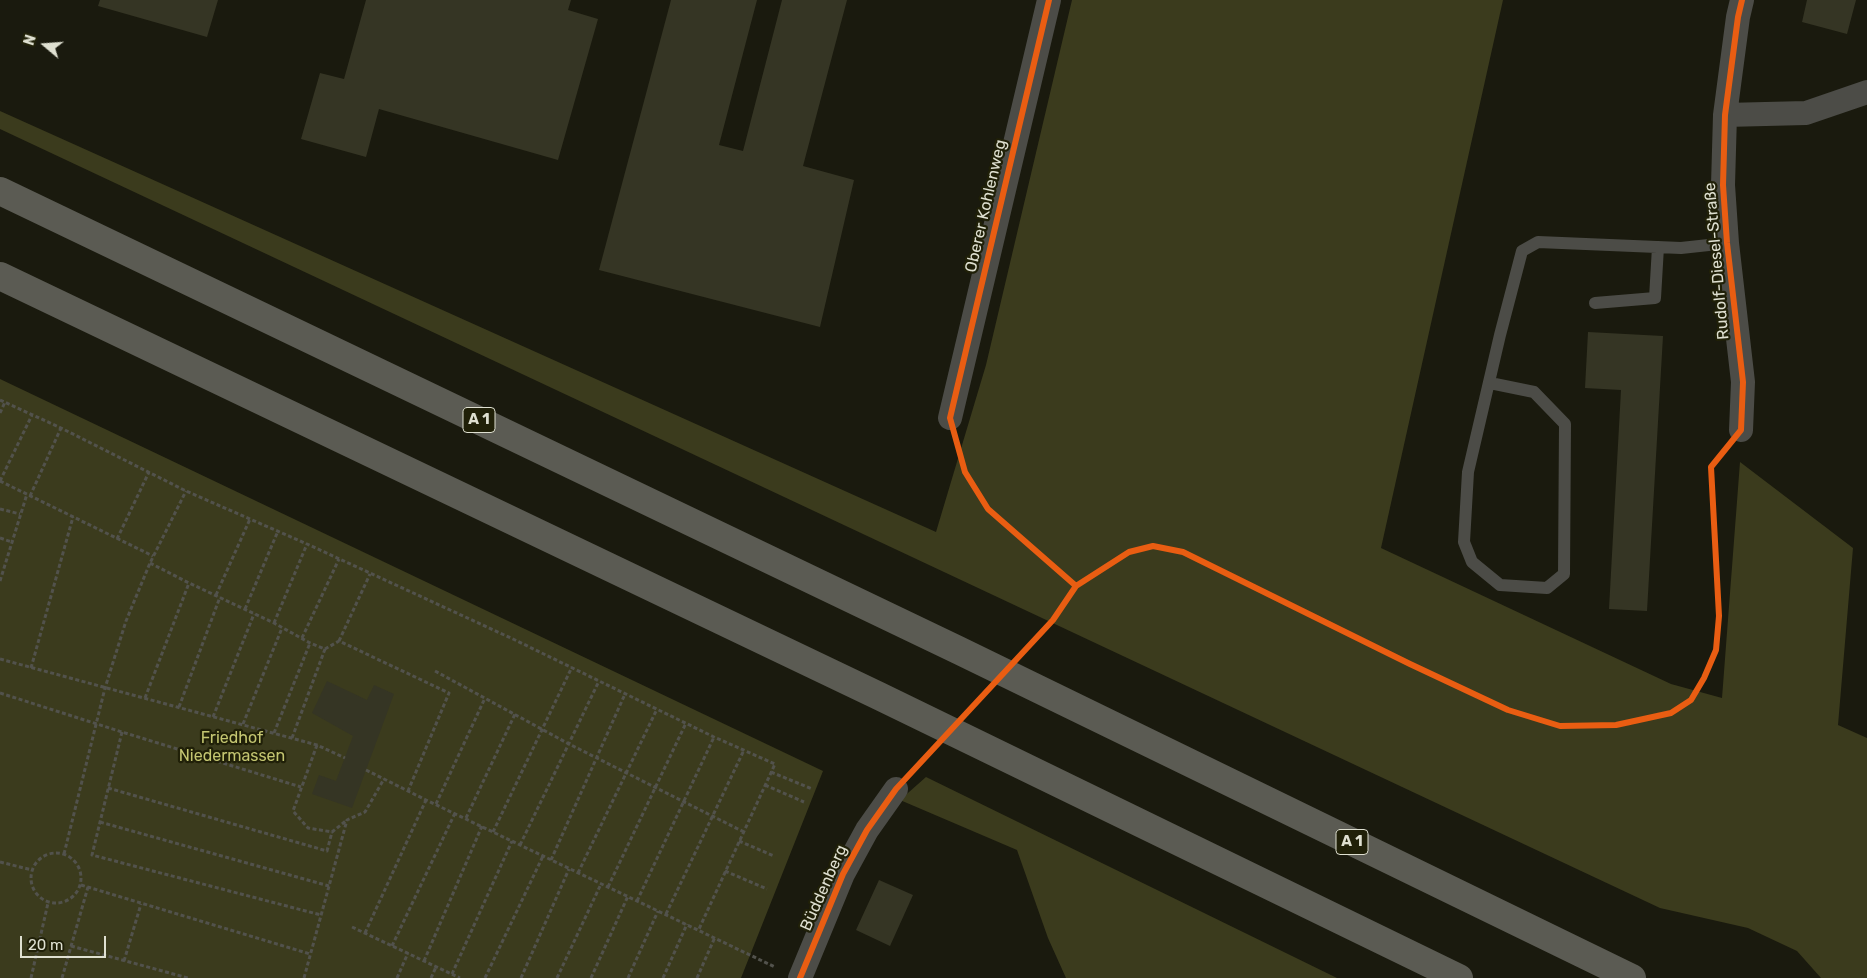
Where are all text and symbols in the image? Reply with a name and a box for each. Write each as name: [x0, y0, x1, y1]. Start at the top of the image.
north arrow: [20, 20, 70, 70]
text: N: [21, 33, 40, 48]
street label: Oberer Kohlenweg: [961, 138, 1011, 274]
street label: Rudolf-Diesel-Straße: [1701, 182, 1733, 340]
road number: A 1: [463, 408, 495, 432]
park label: Friedhof Niedermassen: [179, 728, 285, 766]
road number: A 1: [1336, 830, 1368, 854]
street label: Büddenberg: [797, 842, 851, 934]
scale bar: [22, 926, 109, 958]
text: 20 m: [28, 936, 63, 954]

